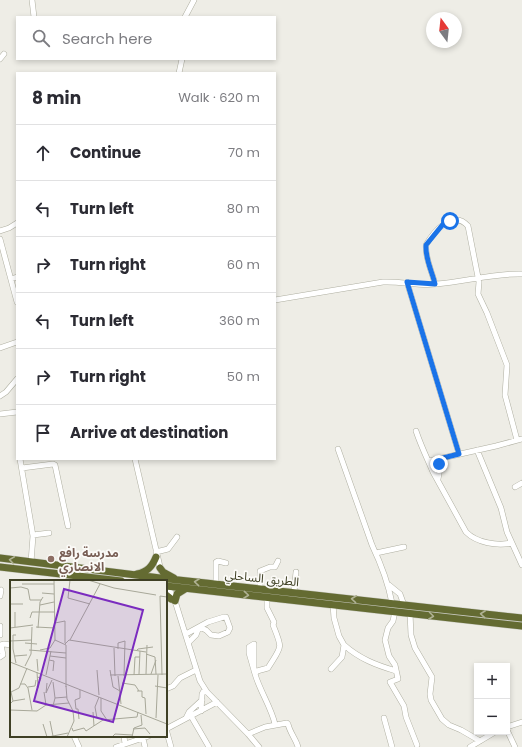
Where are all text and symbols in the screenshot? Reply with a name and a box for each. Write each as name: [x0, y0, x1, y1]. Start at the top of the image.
north arrow: [426, 12, 462, 48]
search box: [16, 16, 276, 60]
icon: search: [30, 27, 52, 49]
text: Search here: [62, 28, 152, 49]
text: 8 min: [32, 86, 81, 110]
text: Walk · 620 m: [178, 88, 260, 107]
icon: ahead: [32, 142, 54, 164]
text: Continue: [70, 142, 141, 163]
text: 70 m: [228, 143, 260, 162]
icon: left: [32, 198, 54, 220]
text: Turn left: [70, 198, 134, 219]
text: 80 m: [227, 199, 260, 218]
route start: [441, 212, 459, 230]
icon: right: [32, 254, 54, 276]
text: Turn right: [70, 254, 146, 275]
text: 60 m: [227, 255, 260, 274]
icon: left: [32, 310, 54, 332]
text: Turn left: [70, 310, 134, 331]
text: 360 m: [219, 311, 260, 330]
icon: right: [32, 366, 54, 388]
text: Turn right: [70, 366, 146, 387]
text: 50 m: [227, 367, 260, 386]
icon: arrive: [32, 422, 54, 444]
text: Arrive at destination: [70, 422, 228, 443]
route end: [430, 455, 448, 473]
place label: مدرسة رافع الانصاري: [59, 544, 119, 576]
marker: مدرسة رافع الانصاري: [46, 554, 56, 564]
one-way arrow: [9, 556, 15, 565]
street label: الطريق الساحلي: [224, 566, 300, 592]
one-way arrow: [194, 578, 200, 587]
inset map: [10, 580, 167, 737]
one-way arrow: [243, 590, 250, 599]
one-way arrow: [351, 595, 357, 604]
one-way arrow: [480, 610, 486, 619]
one-way arrow: [428, 611, 434, 620]
map controls: [474, 663, 510, 735]
button: +: [474, 663, 510, 699]
button: −: [474, 699, 510, 735]

